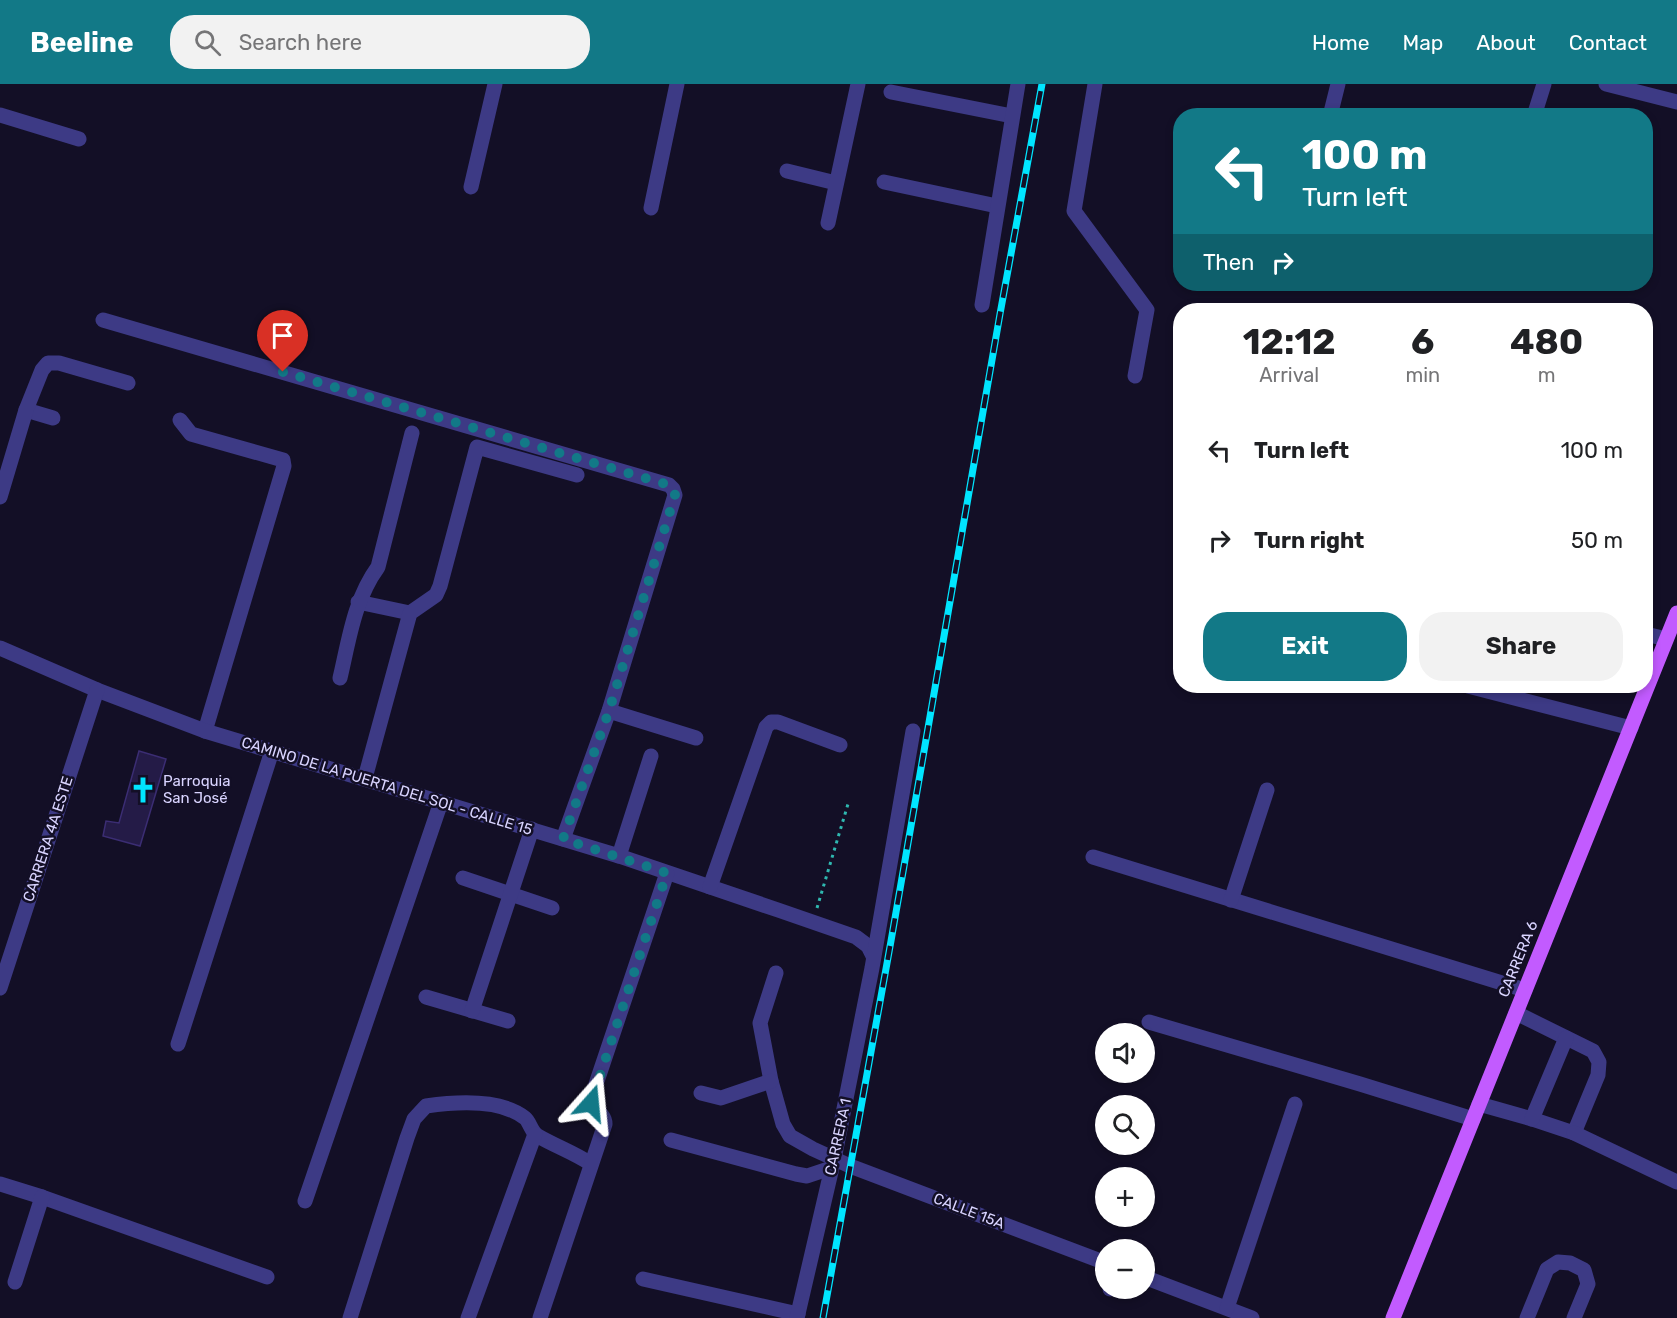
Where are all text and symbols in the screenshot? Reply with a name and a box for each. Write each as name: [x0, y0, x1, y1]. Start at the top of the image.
search box: [170, 15, 590, 69]
text: Beeline: [30, 26, 134, 59]
icon: search: [191, 26, 224, 59]
text: Search here: [239, 29, 362, 56]
text: Home: [1312, 30, 1369, 55]
text: Map: [1402, 30, 1443, 55]
text: About: [1476, 30, 1536, 55]
text: Contact: [1569, 30, 1647, 55]
text: 100 m: [1302, 130, 1427, 180]
icon: left: [1203, 132, 1281, 210]
text: Turn left: [1302, 181, 1407, 213]
icon: right: [1266, 246, 1299, 279]
text: Then: [1203, 249, 1254, 276]
pin: [257, 310, 308, 372]
icon: arrive: [266, 319, 299, 352]
text: 12:12: [1243, 320, 1336, 363]
text: 6: [1411, 320, 1435, 363]
text: 480: [1510, 320, 1583, 363]
text: Arrival: [1259, 363, 1319, 387]
text: min: [1405, 363, 1440, 387]
text: m: [1538, 363, 1555, 387]
icon: left: [1203, 434, 1236, 467]
text: Turn left: [1254, 437, 1349, 464]
text: 100 m: [1561, 437, 1623, 464]
icon: right: [1203, 524, 1236, 557]
text: Turn right: [1254, 527, 1364, 554]
text: 50 m: [1571, 527, 1623, 554]
button: Exit: [1203, 612, 1407, 681]
button: Share: [1419, 612, 1623, 681]
street label: CAMINO DE LA PUERTA DEL SOL - CALLE 15: [239, 733, 535, 839]
place label: Parroquia San José: [163, 772, 231, 807]
street label: CARRERA 4A ESTE: [19, 774, 77, 904]
church icon: Parroquia San José: [128, 775, 158, 805]
street label: CARRERA 6: [1495, 918, 1541, 1000]
map controls: [1095, 1023, 1155, 1299]
button: sound: [1095, 1023, 1155, 1083]
position arrow: [559, 1071, 623, 1135]
button: search: [1095, 1095, 1155, 1155]
street label: CARRERA 1: [821, 1097, 855, 1177]
button: +: [1095, 1167, 1155, 1227]
street label: CALLE 15A: [931, 1189, 1007, 1233]
button: −: [1095, 1239, 1155, 1299]

